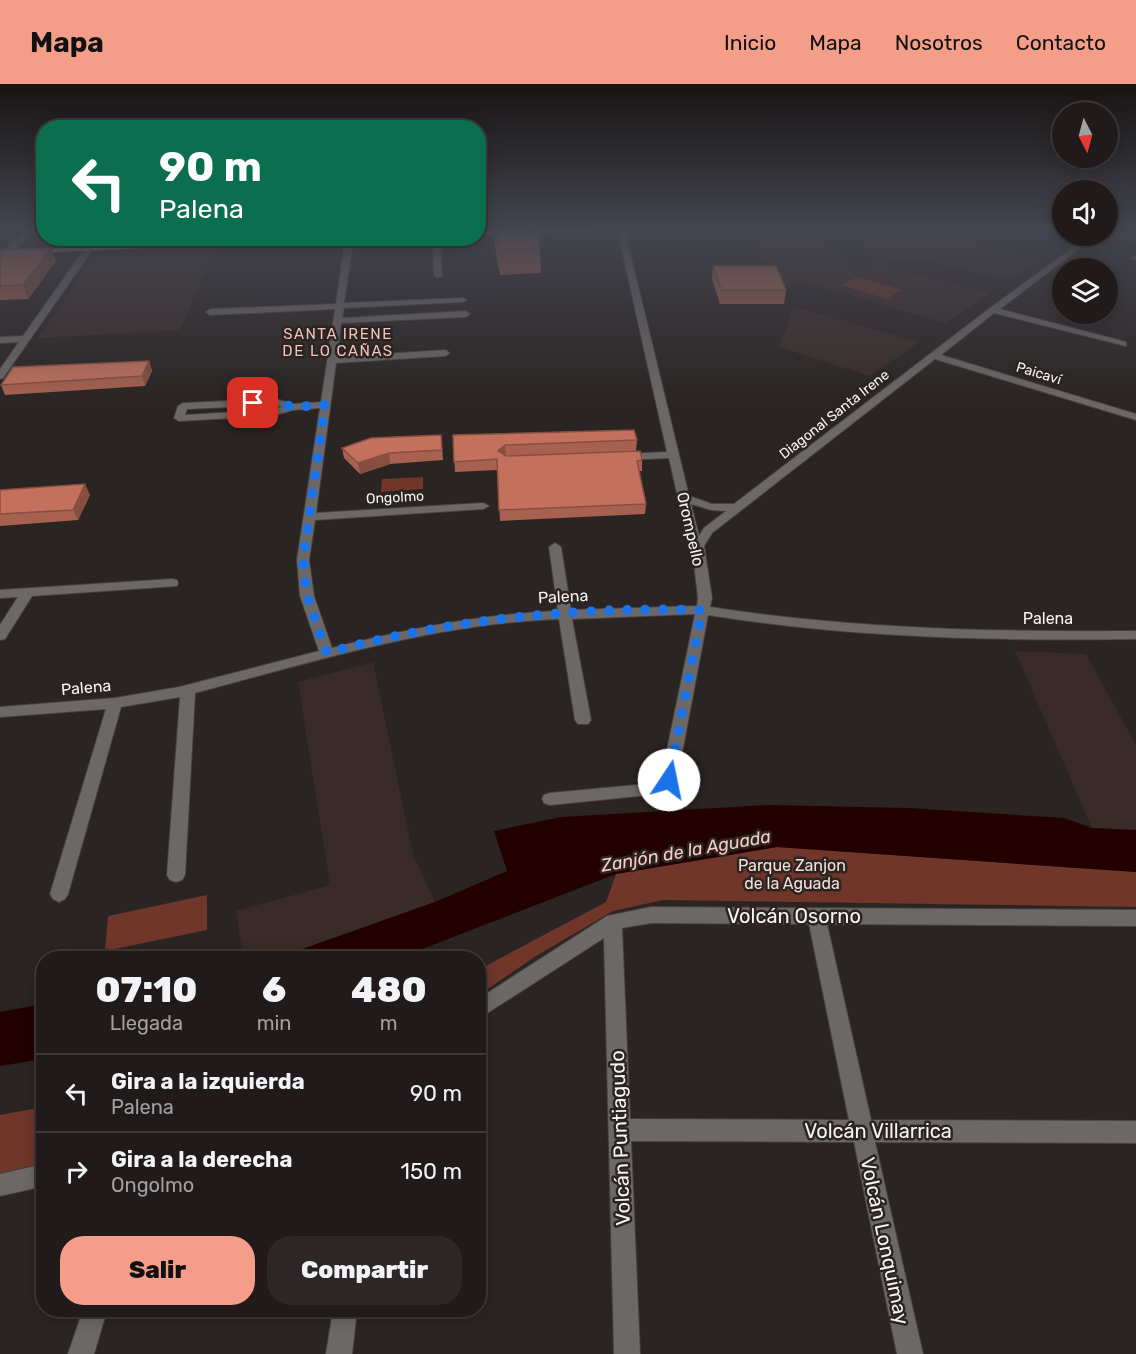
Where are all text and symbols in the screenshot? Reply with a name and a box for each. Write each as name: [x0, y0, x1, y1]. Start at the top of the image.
text: Mapa: [30, 26, 104, 59]
text: Inicio: [724, 30, 776, 55]
text: Mapa: [809, 30, 862, 55]
text: Nosotros: [895, 30, 983, 55]
text: Contacto: [1016, 30, 1106, 55]
north arrow: [1052, 102, 1118, 168]
map controls: [1052, 102, 1118, 324]
text: 90 m: [159, 142, 262, 192]
icon: left: [60, 144, 138, 222]
button: sound: [1052, 180, 1118, 246]
text: Palena: [159, 193, 244, 225]
button: layers: [1052, 258, 1118, 324]
district label: SANTA IRENE DE LO CAÑAS: [282, 325, 394, 360]
street label: Paicaví: [1014, 359, 1064, 389]
street label: Diagonal Santa Irene: [776, 366, 893, 463]
pin: [227, 377, 278, 428]
icon: arrive: [236, 386, 269, 419]
street label: Ongolmo: [365, 487, 425, 508]
street label: Orompello: [673, 490, 708, 568]
street label: Palena: [537, 586, 589, 607]
street label: Palena: [1023, 609, 1073, 628]
street label: Palena: [60, 676, 112, 699]
position arrow: [637, 748, 701, 812]
water label: Zanjón de la Aguada: [598, 825, 773, 877]
park label: Parque Zanjon de la Aguada: [738, 856, 846, 893]
street label: Volcán Osorno: [727, 904, 861, 928]
text: 07:10: [95, 968, 197, 1011]
text: 6: [262, 968, 286, 1011]
text: 480: [351, 968, 427, 1011]
text: Llegada: [110, 1011, 183, 1035]
text: min: [257, 1011, 291, 1035]
text: m: [380, 1011, 398, 1035]
street label: Volcán Puntiagudo: [605, 1050, 635, 1226]
text: Gira a la izquierda: [111, 1068, 305, 1095]
icon: left: [60, 1077, 93, 1110]
text: 90 m: [410, 1080, 462, 1107]
text: Palena: [111, 1095, 174, 1119]
street label: Volcán Villarrica: [804, 1119, 952, 1143]
text: Gira a la derecha: [111, 1146, 292, 1173]
icon: right: [60, 1155, 93, 1188]
street label: Volcán Lonquimay: [856, 1155, 914, 1327]
text: 150 m: [401, 1158, 462, 1185]
text: Ongolmo: [111, 1173, 194, 1197]
button: Salir: [60, 1236, 255, 1305]
button: Compartir: [267, 1236, 462, 1305]

